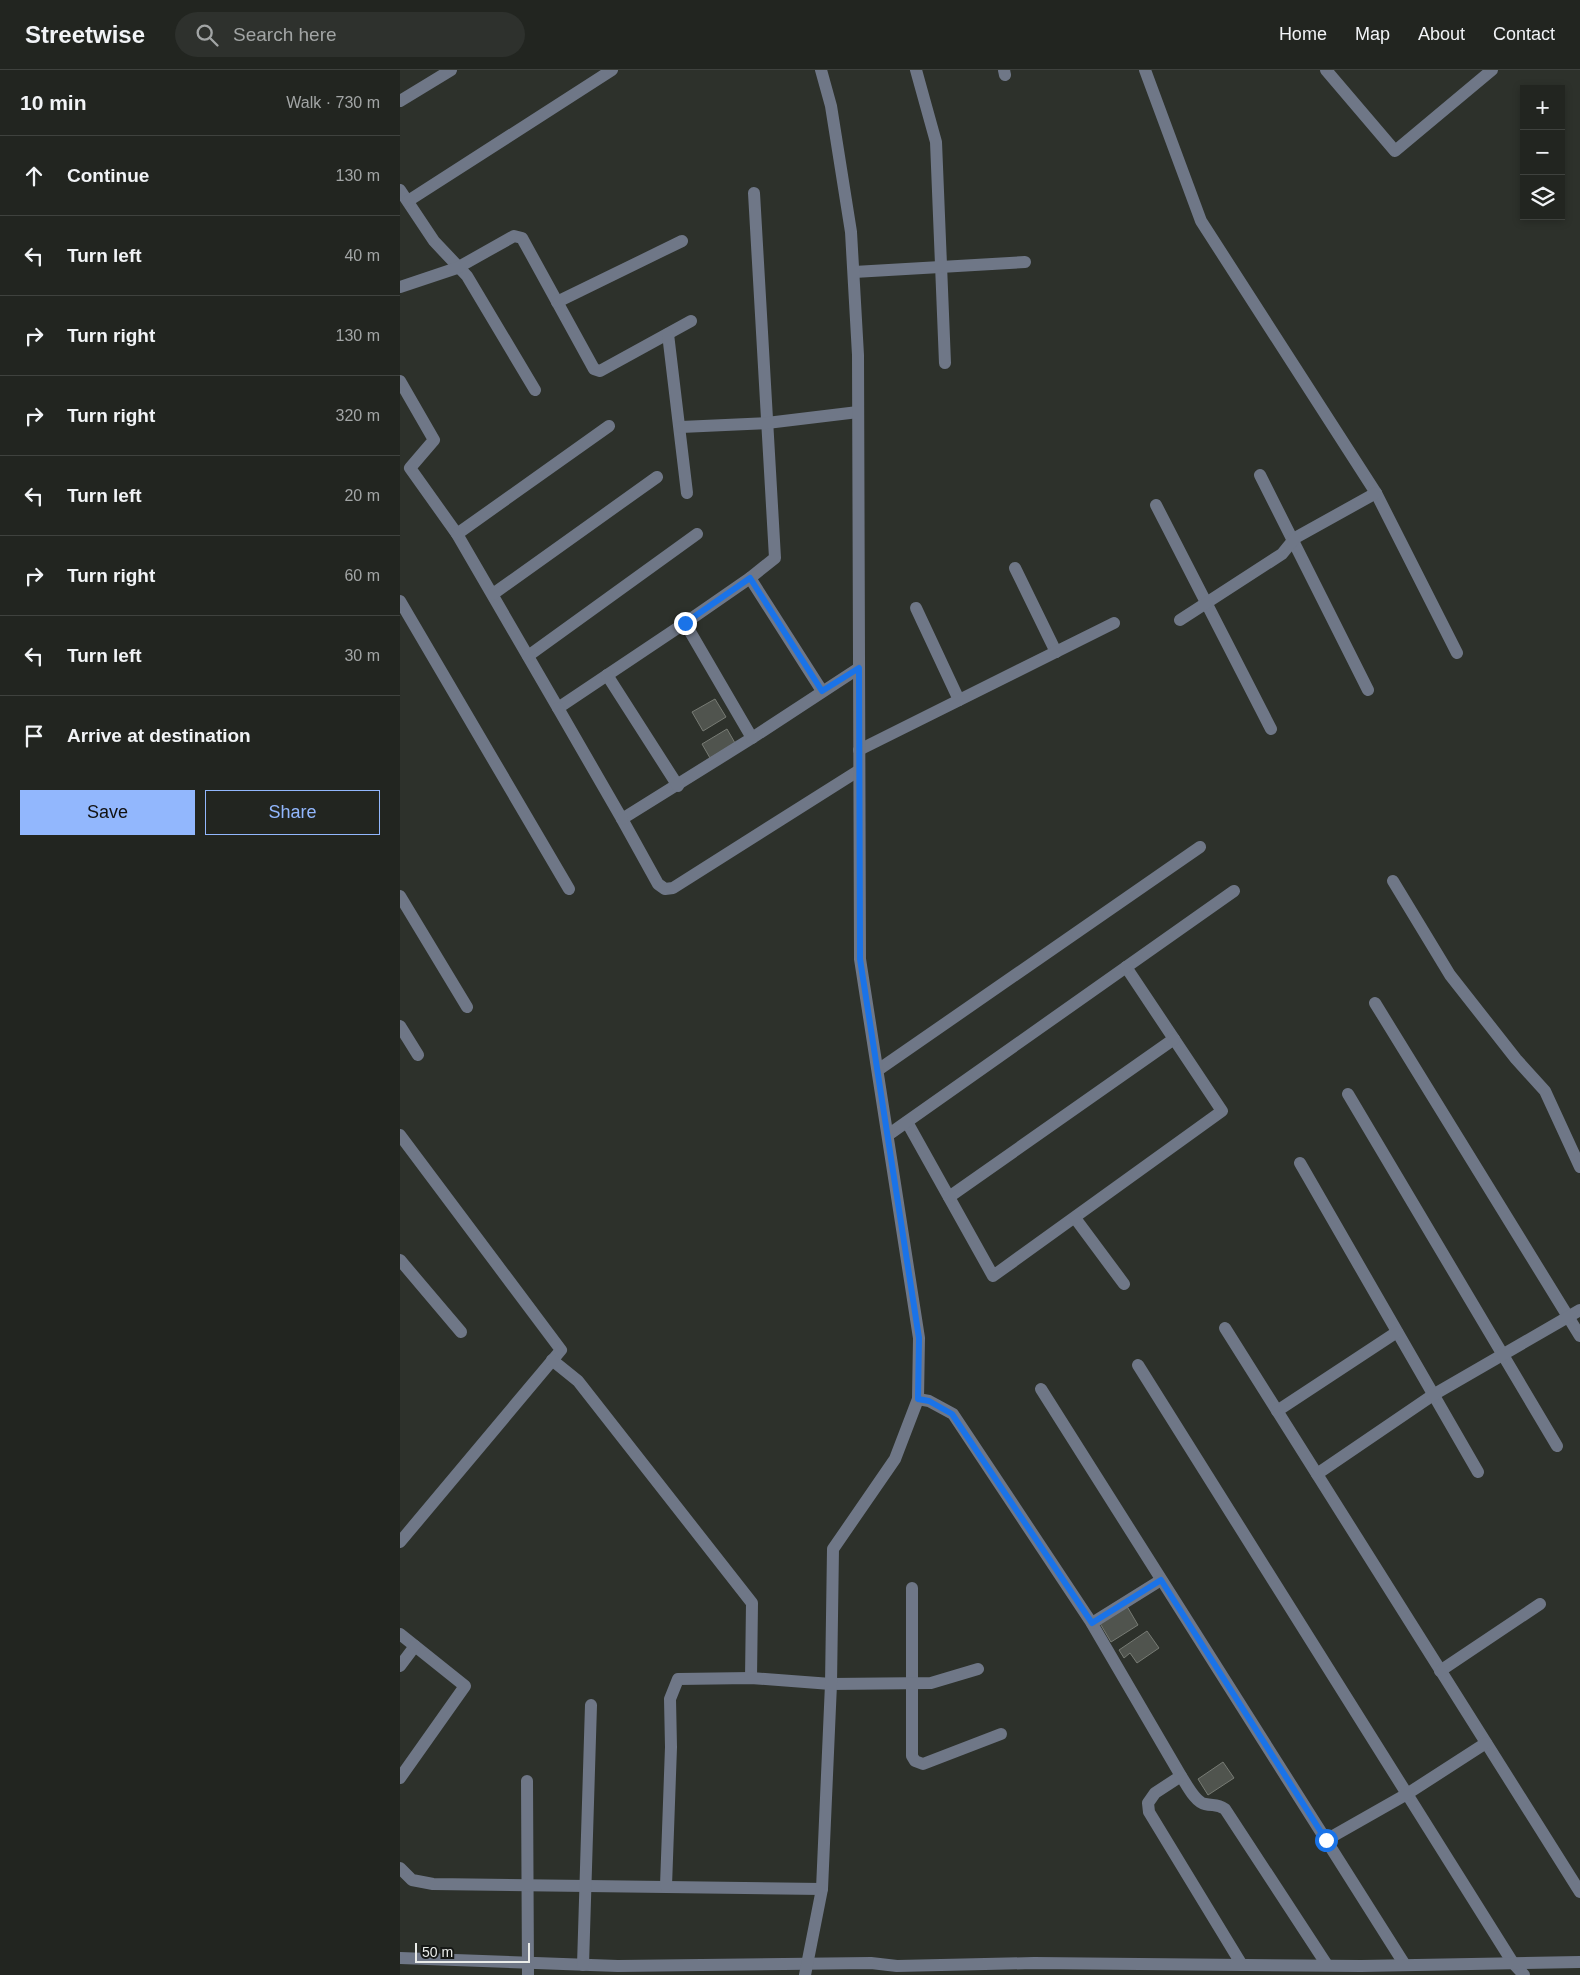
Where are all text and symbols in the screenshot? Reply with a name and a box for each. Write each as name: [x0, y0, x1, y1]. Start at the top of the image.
search box: [175, 12, 525, 57]
text: Streetwise: [25, 21, 145, 48]
icon: search: [193, 21, 221, 49]
text: Search here: [233, 24, 337, 45]
text: Home: [1279, 24, 1327, 44]
text: Map: [1355, 24, 1390, 44]
text: About: [1418, 24, 1465, 44]
text: Contact: [1493, 24, 1555, 44]
map controls: [1520, 85, 1565, 220]
button: +: [1520, 85, 1565, 130]
text: 10 min: [20, 91, 87, 114]
text: Walk · 730 m: [286, 94, 380, 111]
button: −: [1520, 130, 1565, 175]
icon: ahead: [20, 162, 48, 190]
text: Continue: [67, 165, 149, 186]
text: 130 m: [336, 167, 380, 184]
button: layers: [1520, 175, 1565, 220]
icon: left: [20, 242, 48, 270]
text: Turn left: [67, 245, 142, 266]
text: 40 m: [344, 247, 380, 264]
icon: right: [20, 322, 48, 350]
text: Turn right: [67, 325, 155, 346]
text: 130 m: [336, 327, 380, 344]
icon: right: [20, 402, 48, 430]
text: Turn right: [67, 405, 155, 426]
text: 320 m: [336, 407, 380, 424]
icon: left: [20, 482, 48, 510]
text: Turn left: [67, 485, 142, 506]
text: 20 m: [344, 487, 380, 504]
icon: right: [20, 562, 48, 590]
text: Turn right: [67, 565, 155, 586]
text: 60 m: [344, 567, 380, 584]
route end: [674, 612, 697, 635]
icon: left: [20, 642, 48, 670]
text: Turn left: [67, 645, 142, 666]
text: 30 m: [344, 647, 380, 664]
icon: arrive: [20, 722, 48, 750]
text: Arrive at destination: [67, 725, 251, 746]
button: Save: [20, 790, 195, 835]
button: Share: [205, 790, 380, 835]
route start: [1315, 1829, 1338, 1852]
scale bar: [415, 1940, 530, 1963]
text: 50 m: [422, 1944, 453, 1960]

